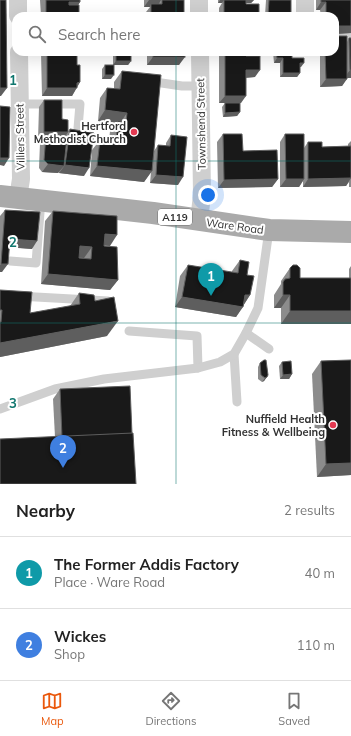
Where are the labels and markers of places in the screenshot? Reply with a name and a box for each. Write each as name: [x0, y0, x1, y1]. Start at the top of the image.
place label: Hertford Methodist Church: [34, 119, 126, 146]
marker: Hertford Methodist Church: [129, 127, 139, 137]
pin: 1: [198, 263, 224, 296]
place label: Nuffield Health Fitness & Wellbeing: [222, 412, 325, 439]
marker: Nuffield Health Fitness & Wellbeing: [328, 420, 338, 430]
pin: 2: [50, 435, 76, 468]

